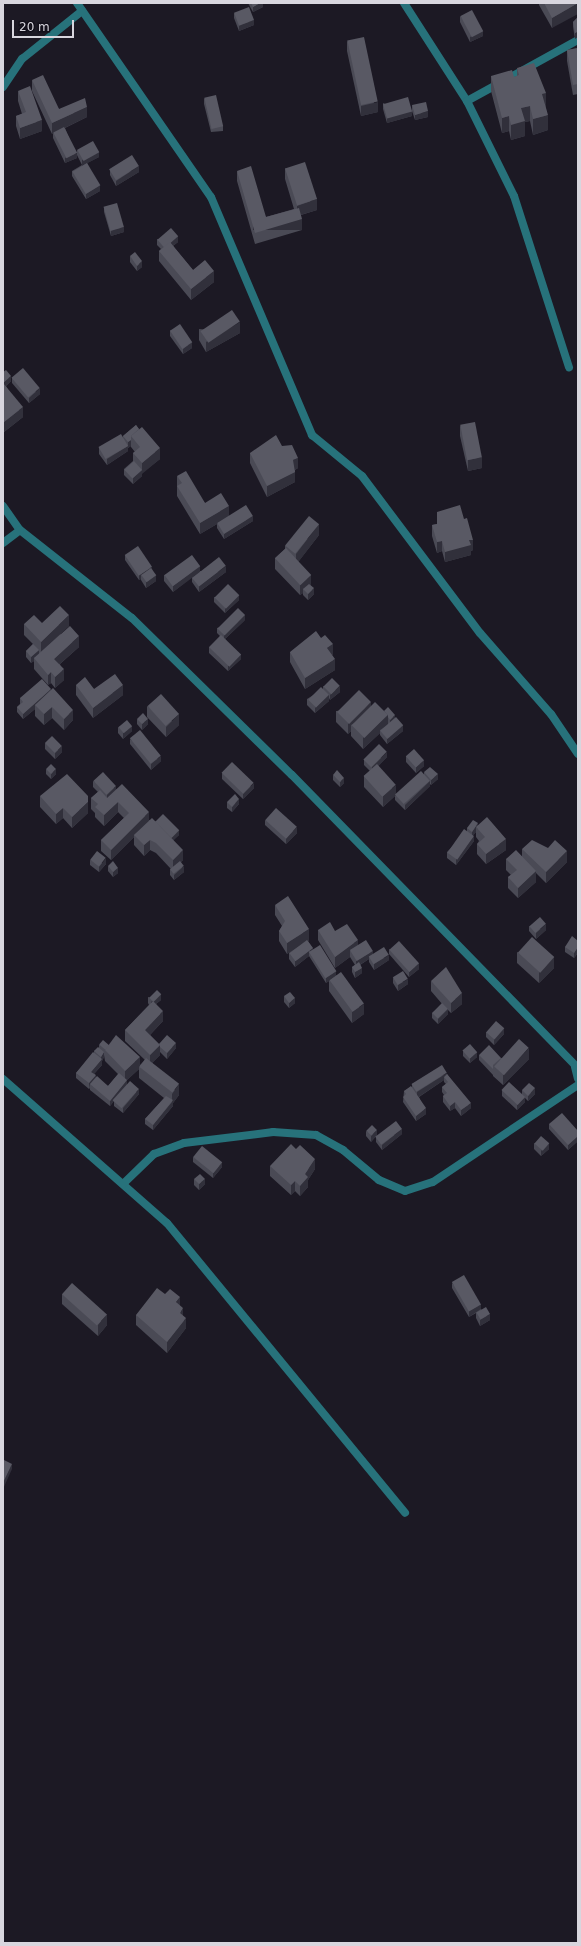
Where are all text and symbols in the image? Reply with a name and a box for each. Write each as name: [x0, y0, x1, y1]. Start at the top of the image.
scale bar: [14, 12, 76, 38]
text: 20 m: [19, 20, 50, 34]

